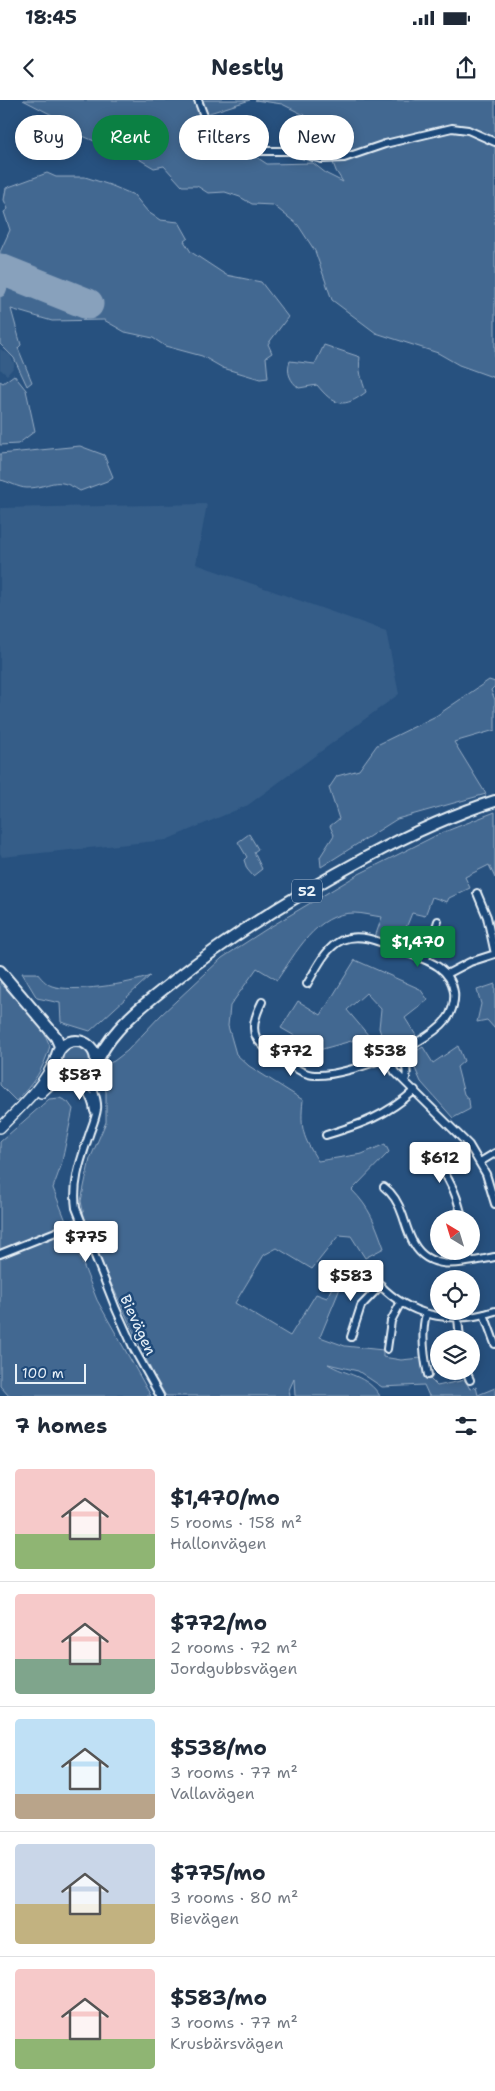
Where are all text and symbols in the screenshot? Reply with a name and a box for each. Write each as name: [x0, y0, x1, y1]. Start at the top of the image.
text: 18:45: [25, 5, 77, 30]
text: Nestly: [211, 53, 284, 82]
icon: back: [15, 54, 43, 82]
icon: share: [452, 54, 480, 82]
chip: Buy: [15, 115, 82, 160]
chip: Rent: [92, 115, 169, 160]
chip: Filters: [179, 115, 269, 160]
chip: New: [279, 115, 354, 160]
road number: 52: [292, 879, 322, 902]
pin: $1,470: [377, 926, 459, 968]
text: $1,470: [391, 931, 445, 952]
pin: $772: [261, 1034, 321, 1077]
pin: $538: [355, 1034, 415, 1077]
text: $772: [269, 1040, 313, 1061]
text: $538: [363, 1040, 407, 1061]
pin: $587: [50, 1058, 110, 1101]
text: $587: [58, 1064, 102, 1085]
pin: $612: [410, 1142, 470, 1184]
text: $612: [421, 1147, 459, 1168]
north arrow: [430, 1210, 480, 1260]
map controls: [430, 1210, 480, 1380]
pin: $775: [56, 1220, 116, 1263]
text: $775: [65, 1226, 107, 1247]
pin: $583: [321, 1260, 381, 1302]
text: $583: [329, 1265, 373, 1286]
button: locate: [430, 1270, 480, 1320]
street label: Bievägen: [115, 1291, 161, 1359]
button: layers: [430, 1330, 480, 1380]
scale bar: [15, 1361, 86, 1384]
text: 100 m: [22, 1364, 64, 1382]
text: 7 homes: [15, 1412, 107, 1440]
icon: filters: [452, 1412, 480, 1440]
text: $1,470/mo: [170, 1484, 280, 1512]
icon: home: [55, 1489, 115, 1549]
text: 5 rooms · 158 m²: [170, 1512, 302, 1533]
text: Hallonvägen: [170, 1533, 266, 1554]
text: $772/mo: [170, 1609, 267, 1637]
icon: home: [55, 1614, 115, 1674]
text: 2 rooms · 72 m²: [170, 1637, 298, 1658]
text: Jordgubbsvägen: [170, 1658, 297, 1679]
text: $538/mo: [170, 1734, 267, 1762]
icon: home: [55, 1739, 115, 1799]
text: 3 rooms · 77 m²: [170, 1762, 298, 1783]
text: Vallavägen: [170, 1783, 255, 1804]
text: $775/mo: [170, 1859, 266, 1887]
icon: home: [55, 1864, 115, 1924]
text: 3 rooms · 80 m²: [170, 1887, 298, 1908]
text: Bievägen: [170, 1908, 239, 1929]
text: $583/mo: [170, 1984, 267, 2012]
icon: home: [55, 1989, 115, 2049]
text: 3 rooms · 77 m²: [170, 2012, 298, 2033]
text: Krusbärsvägen: [170, 2033, 283, 2054]

